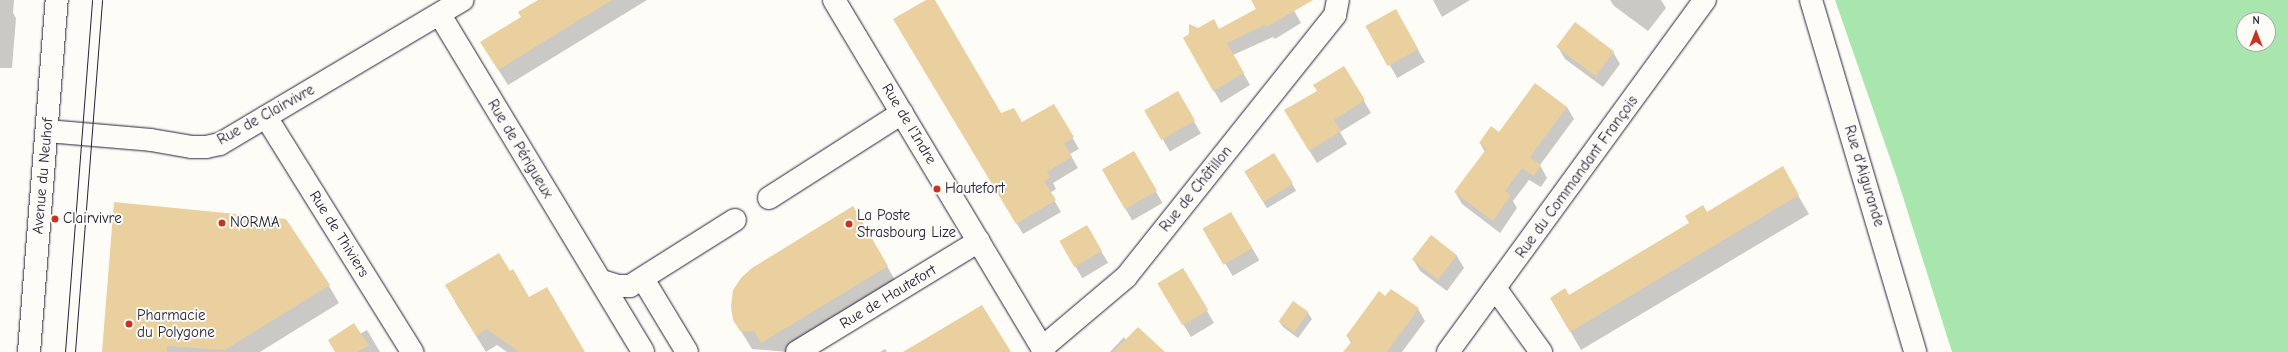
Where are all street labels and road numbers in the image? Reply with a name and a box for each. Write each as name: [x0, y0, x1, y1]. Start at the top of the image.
street label: Rue de l'Indre: [878, 80, 940, 168]
street label: Rue de Clairvivre: [214, 81, 318, 149]
street label: Rue du Commandant François: [1512, 92, 1642, 262]
street label: Rue de Périgueux: [483, 96, 557, 202]
street label: Avenue du Neuhof: [29, 117, 57, 235]
street label: Rue d'Aigurande: [1840, 123, 1888, 229]
street label: Rue de Châtillon: [1156, 143, 1236, 235]
street label: Rue de Thiviers: [305, 188, 373, 280]
street label: Rue de Hautefort: [837, 261, 939, 333]

